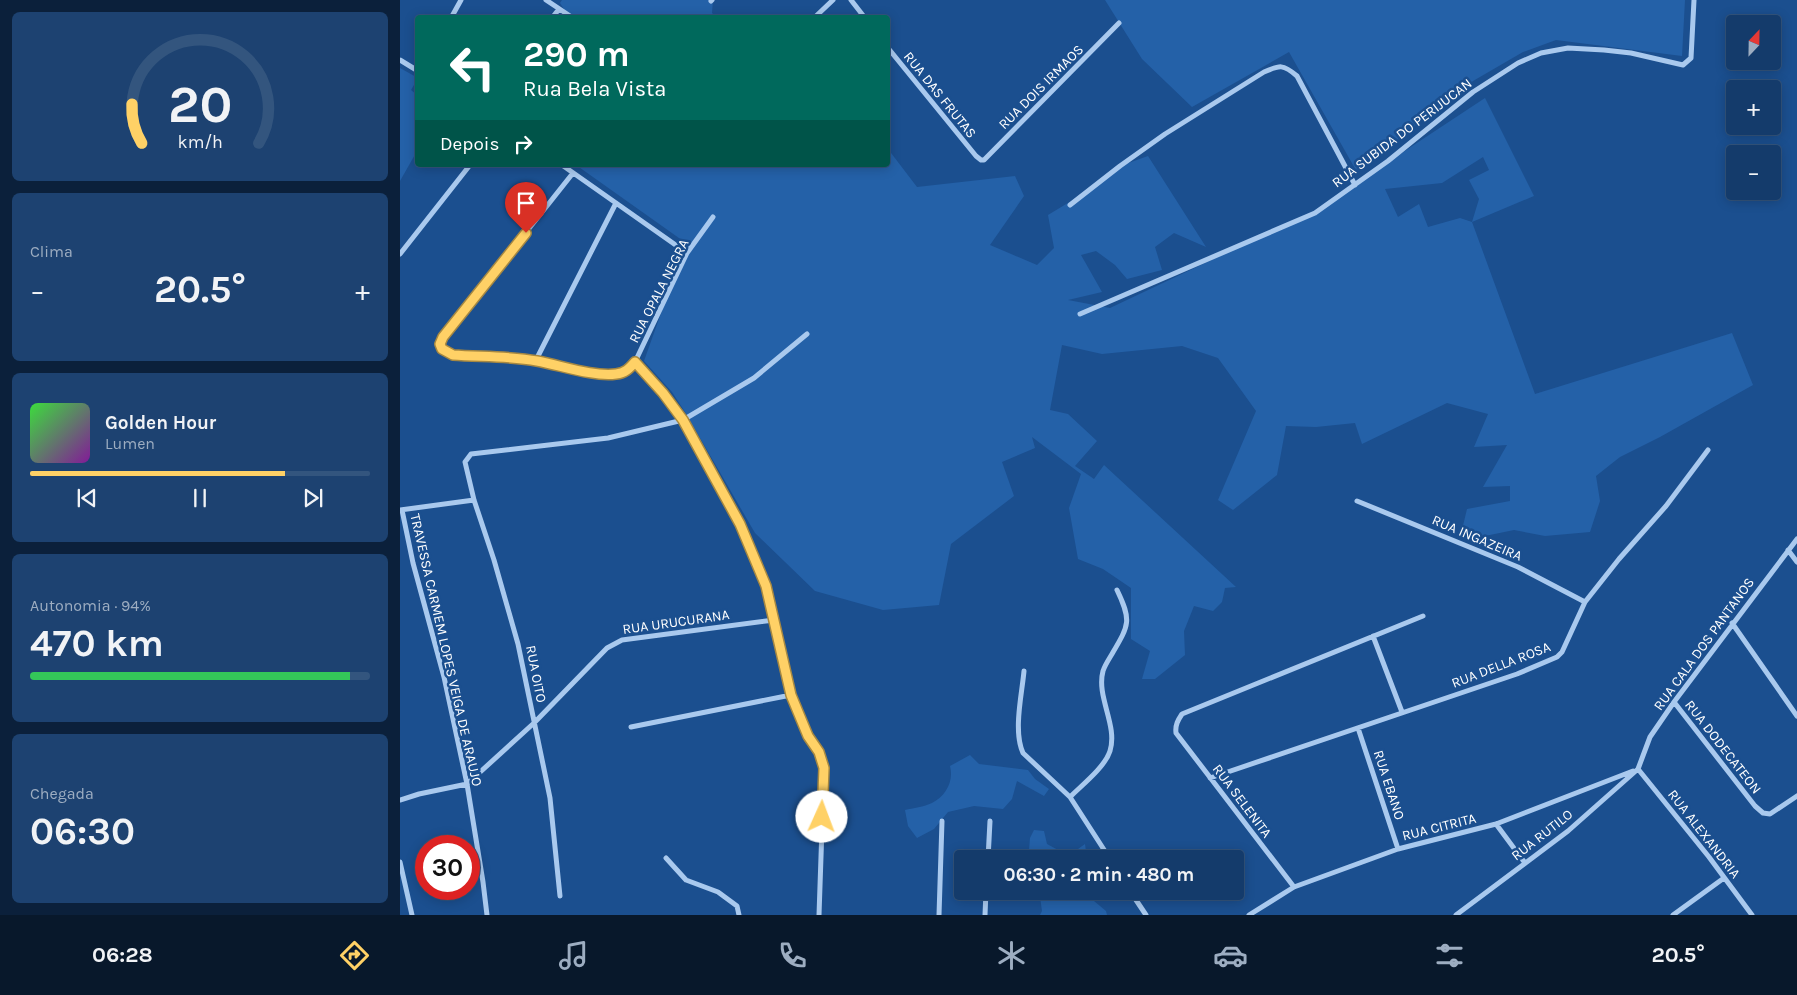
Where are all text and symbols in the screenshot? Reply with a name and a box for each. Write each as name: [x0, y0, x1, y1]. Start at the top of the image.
north arrow: [1726, 15, 1781, 70]
map controls: [1726, 15, 1781, 200]
text: 290 m: [523, 34, 630, 75]
icon: left: [440, 35, 505, 100]
street label: RUA DOIS IRMAOS: [995, 41, 1087, 133]
street label: RUA DAS FRUTAS: [900, 48, 980, 142]
text: 20: [168, 74, 232, 135]
street label: RUA SUBIDA DO PERIJUCAN: [1329, 75, 1475, 191]
text: Rua Bela Vista: [523, 76, 666, 102]
button: +: [1726, 80, 1781, 135]
icon: right: [509, 130, 537, 158]
text: km/h: [177, 132, 223, 153]
text: Depois: [440, 133, 499, 155]
button: −: [1726, 145, 1781, 200]
pin: [505, 182, 547, 233]
icon: arrive: [512, 189, 540, 217]
street label: RUA OPALA NEGRA: [625, 236, 693, 346]
text: Clima: [30, 242, 73, 261]
text: 20.5°: [154, 267, 246, 312]
text: −: [30, 274, 45, 307]
text: +: [355, 274, 370, 307]
text: Golden Hour: [105, 412, 216, 434]
text: Lumen: [105, 434, 155, 453]
icon: previous: [73, 484, 101, 512]
icon: pause: [186, 484, 214, 512]
icon: next: [299, 484, 327, 512]
street label: RUA INGAZEIRA: [1429, 511, 1525, 565]
street label: TRAVESSA CARMEM LOPES VEIGA DE ARAUJO: [406, 512, 486, 788]
street label: RUA CALA DOS PANTANOS: [1650, 574, 1758, 714]
text: Autonomia · 94%: [30, 596, 151, 615]
street label: RUA URUCURANA: [621, 606, 731, 638]
text: 470 km: [30, 621, 164, 666]
street label: RUA DELLA ROSA: [1449, 638, 1553, 692]
street label: RUA OITO: [522, 644, 550, 704]
street label: RUA DODECATEON: [1681, 697, 1765, 797]
street label: RUA EBANO: [1370, 748, 1408, 822]
street label: RUA SELENITA: [1209, 761, 1275, 841]
text: Chegada: [30, 784, 94, 803]
street label: RUA ALEXANDRIA: [1664, 786, 1744, 882]
position arrow: [795, 790, 847, 842]
street label: RUA RUTILO: [1508, 806, 1576, 864]
text: 06:30: [30, 809, 135, 854]
street label: RUA CITRITA: [1400, 810, 1478, 844]
speed limit sign: 30: [415, 835, 480, 900]
text: 06:30 · 2 min · 480 m: [1004, 864, 1194, 886]
icon: directions: [337, 938, 372, 973]
icon: music: [556, 938, 591, 973]
icon: phone: [775, 938, 810, 973]
icon: climate: [994, 938, 1029, 973]
icon: car: [1213, 938, 1248, 973]
icon: filters: [1432, 938, 1467, 973]
text: 06:28: [92, 942, 153, 968]
text: 20.5°: [1652, 942, 1705, 968]

